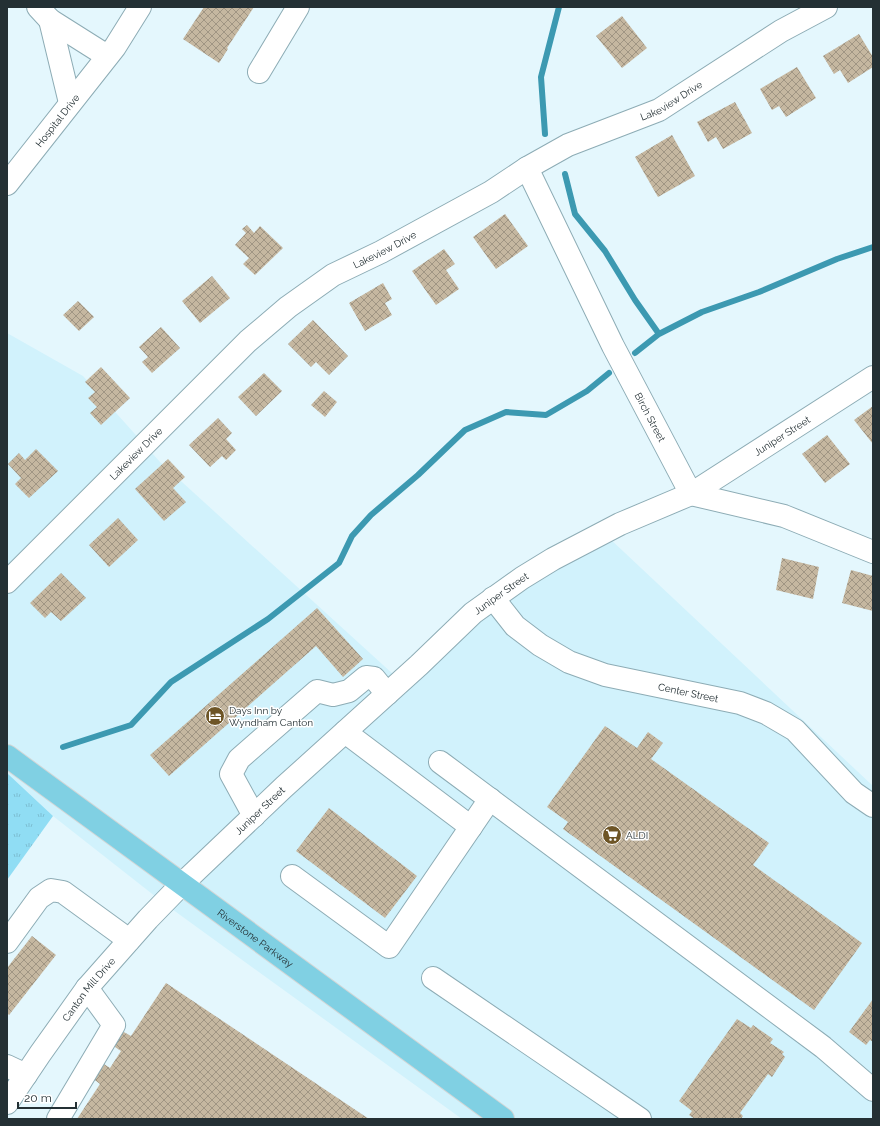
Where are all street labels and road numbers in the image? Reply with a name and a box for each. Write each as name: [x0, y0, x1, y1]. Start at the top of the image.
street label: Lakeview Drive: [639, 79, 704, 123]
street label: Hospital Drive: [33, 92, 82, 149]
street label: Lakeview Drive: [351, 229, 418, 271]
street label: Birch Street: [633, 391, 668, 444]
street label: Juniper Street: [752, 414, 813, 458]
street label: Lakeview Drive: [108, 425, 165, 482]
street label: Juniper Street: [472, 570, 531, 617]
street label: Center Street: [657, 681, 720, 705]
street label: Juniper Street: [233, 784, 287, 837]
street label: Riverstone Parkway: [215, 907, 296, 970]
street label: Canton Mill Drive: [60, 955, 117, 1023]

